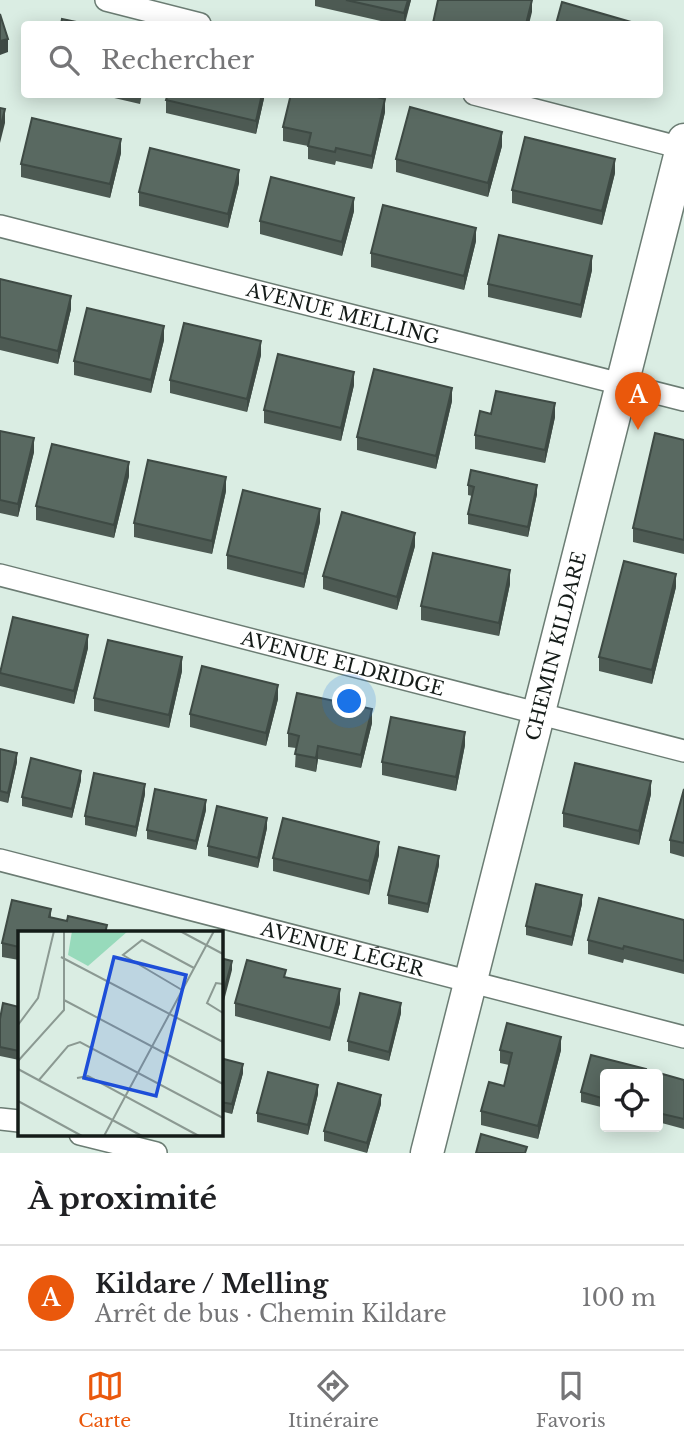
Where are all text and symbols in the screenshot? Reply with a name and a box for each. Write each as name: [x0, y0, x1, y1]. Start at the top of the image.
search box: [21, 21, 663, 98]
icon: search: [45, 41, 83, 79]
text: Rechercher: [101, 44, 254, 76]
street label: AVENUE MELLING: [243, 277, 442, 349]
pin: A: [615, 372, 661, 430]
street label: CHEMIN KILDARE: [521, 549, 591, 743]
street label: AVENUE ELDRIDGE: [238, 626, 447, 700]
your location: [332, 684, 366, 718]
street label: AVENUE LÉGER: [258, 916, 428, 981]
inset map: [18, 931, 222, 1136]
map controls: [600, 1069, 663, 1132]
button: locate: [600, 1069, 663, 1132]
text: À proximité: [28, 1180, 217, 1217]
text: Kildare / Melling: [95, 1268, 328, 1300]
text: A: [42, 1284, 60, 1312]
text: 100 m: [582, 1284, 656, 1312]
text: Arrêt de bus · Chemin Kildare: [95, 1300, 447, 1328]
tab: Carte: [78, 1367, 131, 1432]
tab: Itinéraire: [288, 1367, 379, 1432]
tab: Favoris: [536, 1367, 606, 1432]

